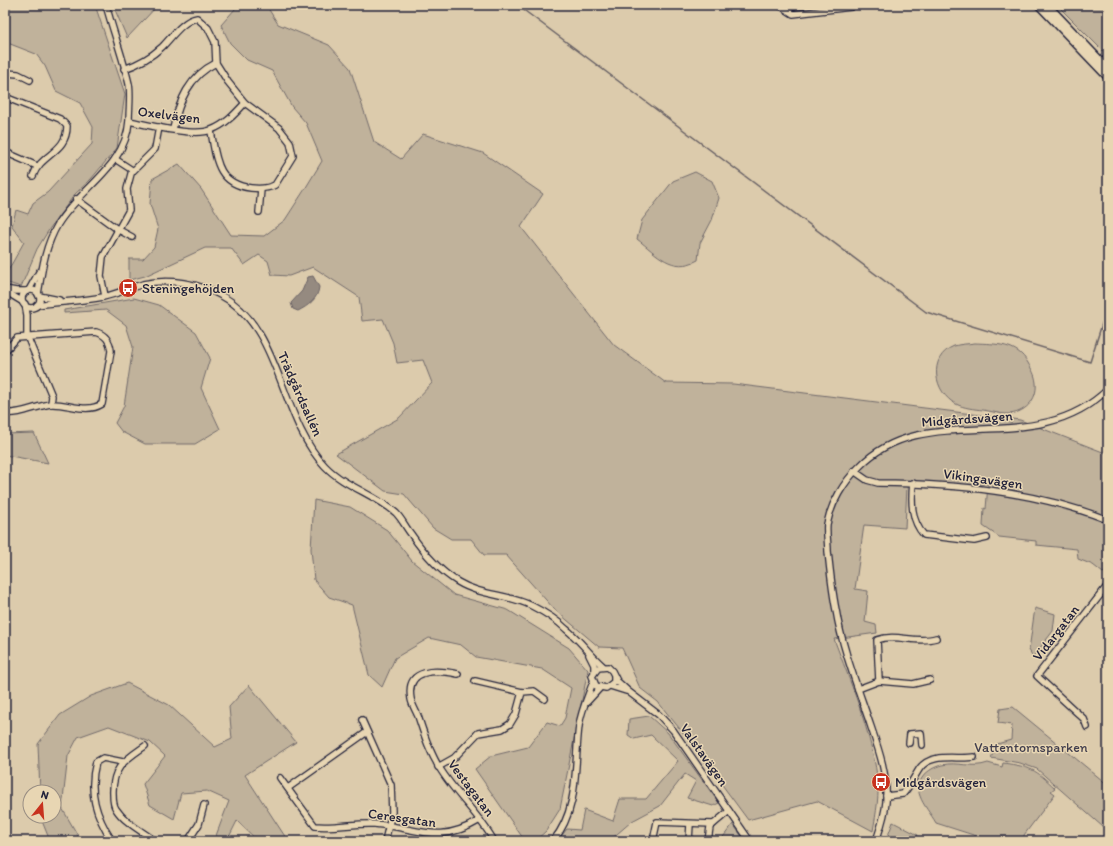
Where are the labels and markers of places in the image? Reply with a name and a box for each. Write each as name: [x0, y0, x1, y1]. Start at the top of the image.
bus stop icon: Steningehöjden: [117, 277, 139, 299]
place label: Steningehöjden: [142, 280, 235, 297]
bus stop icon: Midgårdsvägen: [870, 771, 892, 793]
place label: Midgårdsvägen: [895, 774, 987, 791]

